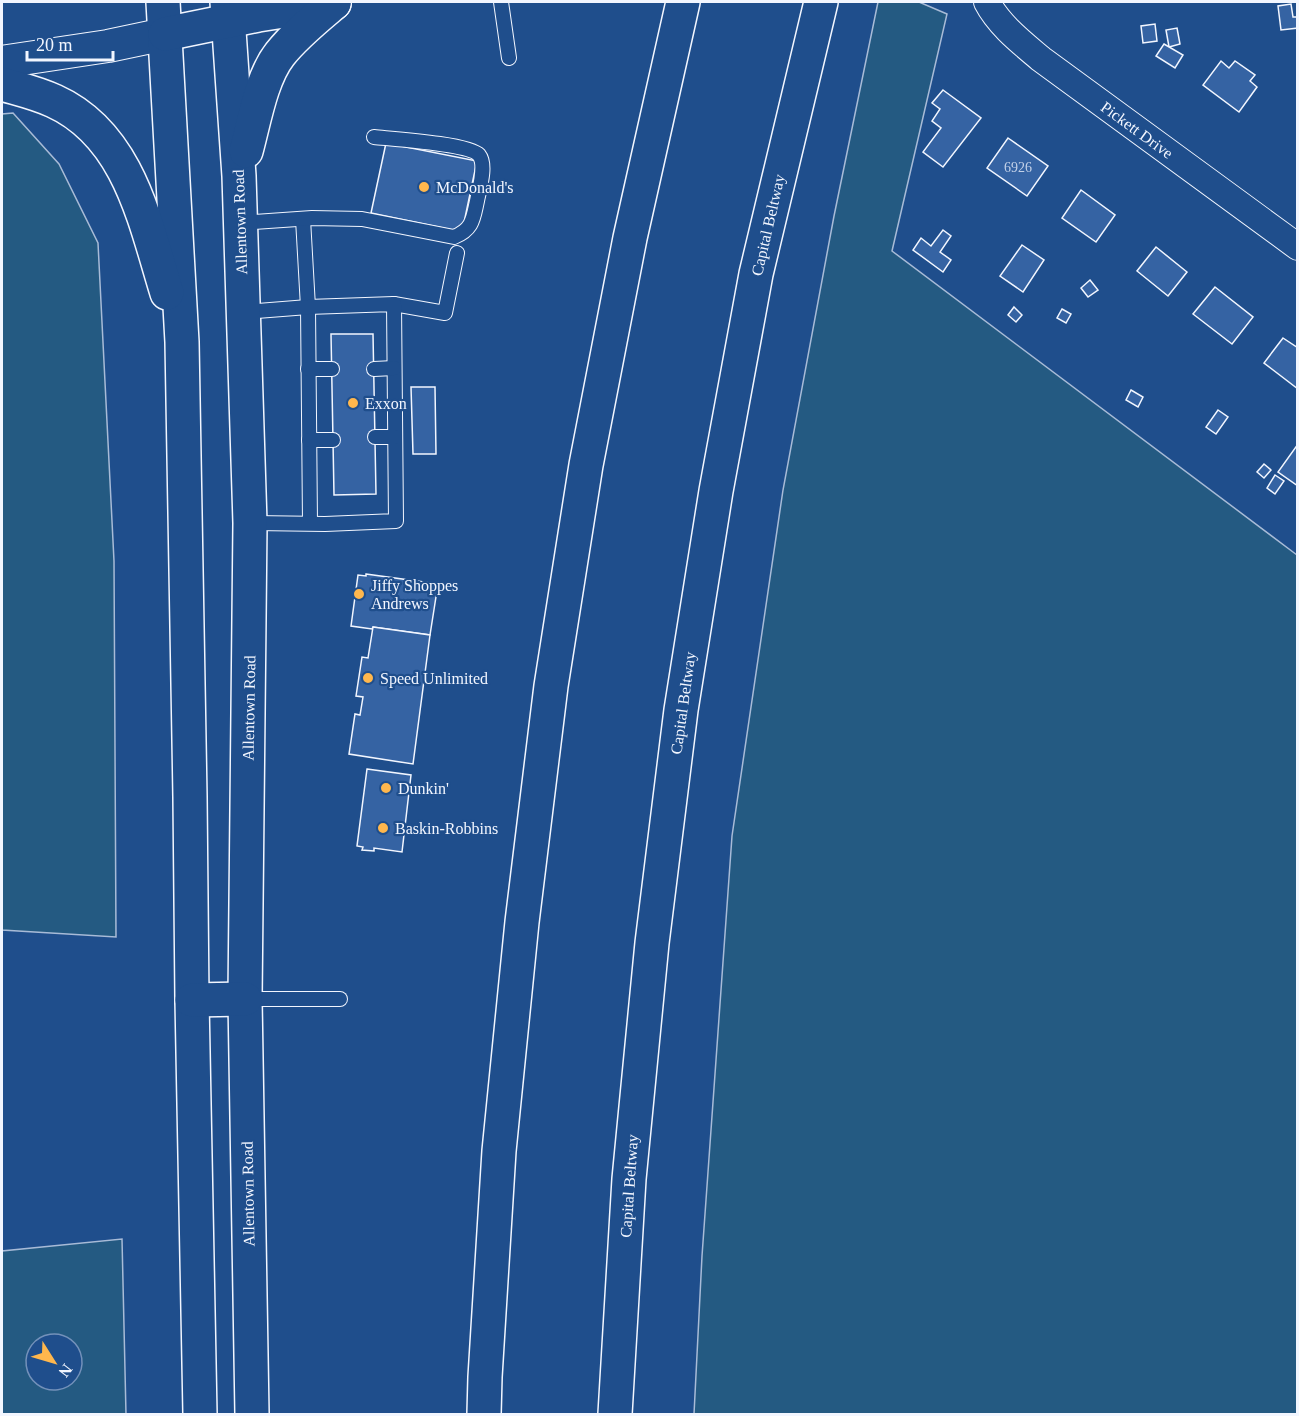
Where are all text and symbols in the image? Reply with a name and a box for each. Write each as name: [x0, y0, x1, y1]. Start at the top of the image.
scale bar: [27, 24, 112, 62]
text: 20 m: [36, 35, 73, 55]
street label: Pickett Drive: [1098, 98, 1176, 162]
house number: 6926: [1004, 160, 1032, 175]
street label: Allentown Road: [230, 169, 250, 275]
street label: Capital Beltway: [748, 173, 789, 278]
place label: McDonald's: [436, 179, 514, 196]
marker: McDonald's: [417, 180, 431, 194]
place label: Exxon: [365, 395, 407, 412]
marker: Exxon: [346, 396, 360, 410]
place label: Jiffy Shoppes Andrews: [371, 577, 458, 612]
marker: Jiffy Shoppes Andrews: [352, 587, 366, 601]
street label: Capital Beltway: [667, 651, 700, 756]
street label: Allentown Road: [240, 655, 258, 761]
place label: Speed Unlimited: [380, 670, 488, 688]
marker: Speed Unlimited: [361, 671, 375, 685]
place label: Dunkin': [398, 780, 449, 797]
marker: Dunkin': [379, 781, 393, 795]
place label: Baskin-Robbins: [395, 820, 498, 837]
marker: Baskin-Robbins: [376, 821, 390, 835]
street label: Capital Beltway: [617, 1134, 642, 1238]
street label: Allentown Road: [239, 1141, 257, 1247]
north arrow: [24, 1332, 84, 1392]
text: N: [55, 1361, 76, 1381]

